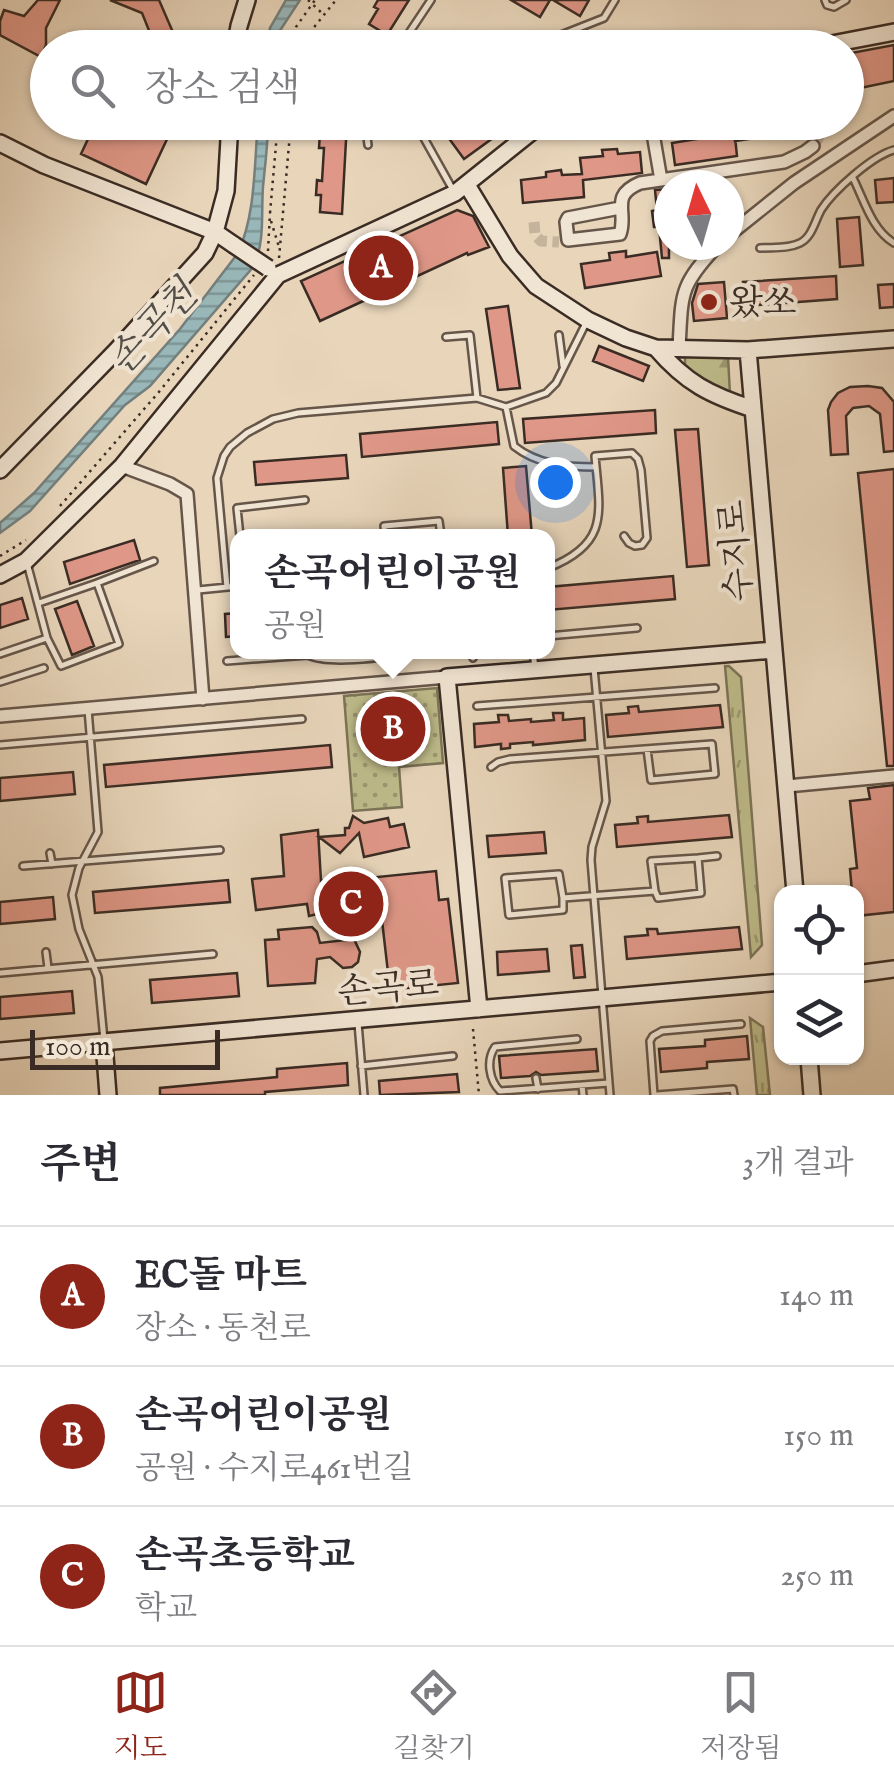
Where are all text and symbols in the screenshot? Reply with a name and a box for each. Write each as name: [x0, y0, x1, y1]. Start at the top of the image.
search box: [30, 30, 864, 140]
icon: search: [65, 58, 120, 113]
text: 장소 검색: [145, 66, 300, 114]
north arrow: [654, 170, 744, 260]
pin: A: [348, 230, 414, 306]
water label: 손곡천: [99, 271, 211, 386]
place label: 왔쏘: [729, 282, 797, 327]
marker: 왔쏘: [698, 291, 720, 313]
your location: [530, 457, 581, 508]
street label: 수지로: [711, 498, 764, 603]
popup: [230, 529, 555, 659]
text: 손곡어린이공원: [264, 551, 521, 599]
text: 공원: [264, 607, 326, 648]
pin: B: [360, 692, 426, 766]
pin: C: [318, 866, 384, 942]
map controls: [774, 885, 864, 1065]
button: locate: [774, 885, 864, 975]
street label: 손곡로: [336, 963, 441, 1016]
button: layers: [774, 975, 864, 1065]
scale bar: [30, 1025, 220, 1070]
text: 100 m: [45, 1030, 111, 1065]
text: 주변: [40, 1139, 121, 1192]
text: 3개 결과: [742, 1144, 854, 1185]
text: EC돌 마트: [135, 1253, 307, 1301]
text: A: [62, 1276, 83, 1317]
text: 140 m: [779, 1276, 854, 1317]
text: 장소 · 동천로: [135, 1309, 311, 1350]
text: 손곡어린이공원: [135, 1393, 392, 1441]
text: B: [62, 1416, 83, 1457]
text: 150 m: [783, 1416, 854, 1457]
text: 공원 · 수지로461번길: [135, 1449, 413, 1490]
text: 손곡초등학교: [135, 1533, 355, 1581]
text: C: [61, 1556, 84, 1597]
text: 250 m: [780, 1556, 854, 1597]
text: 학교: [135, 1589, 197, 1630]
tab: 지도: [113, 1665, 168, 1767]
tab: 길찾기: [393, 1665, 475, 1767]
tab: 저장됨: [700, 1665, 781, 1767]

